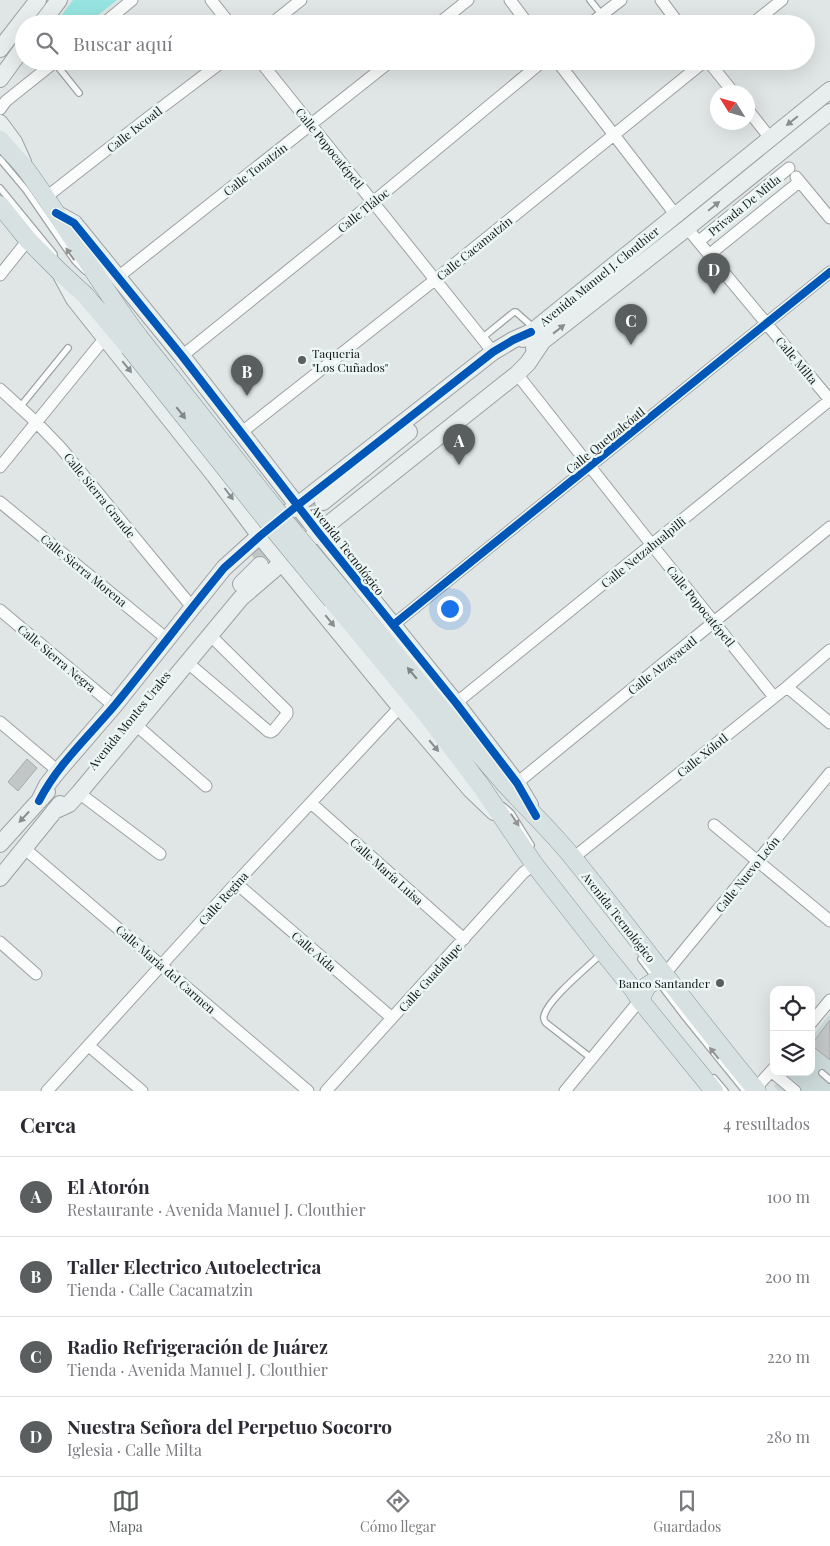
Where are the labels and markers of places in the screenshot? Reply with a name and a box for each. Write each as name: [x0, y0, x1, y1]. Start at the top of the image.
pin: D: [698, 253, 730, 294]
pin: C: [615, 304, 647, 345]
place label: Taqueria "Los Cuñados": [312, 345, 388, 375]
marker: Taqueria "Los Cuñados": [296, 354, 308, 366]
pin: B: [231, 355, 263, 396]
pin: A: [443, 424, 475, 465]
place label: Banco Santander: [619, 975, 711, 991]
marker: Banco Santander: [714, 977, 726, 989]

